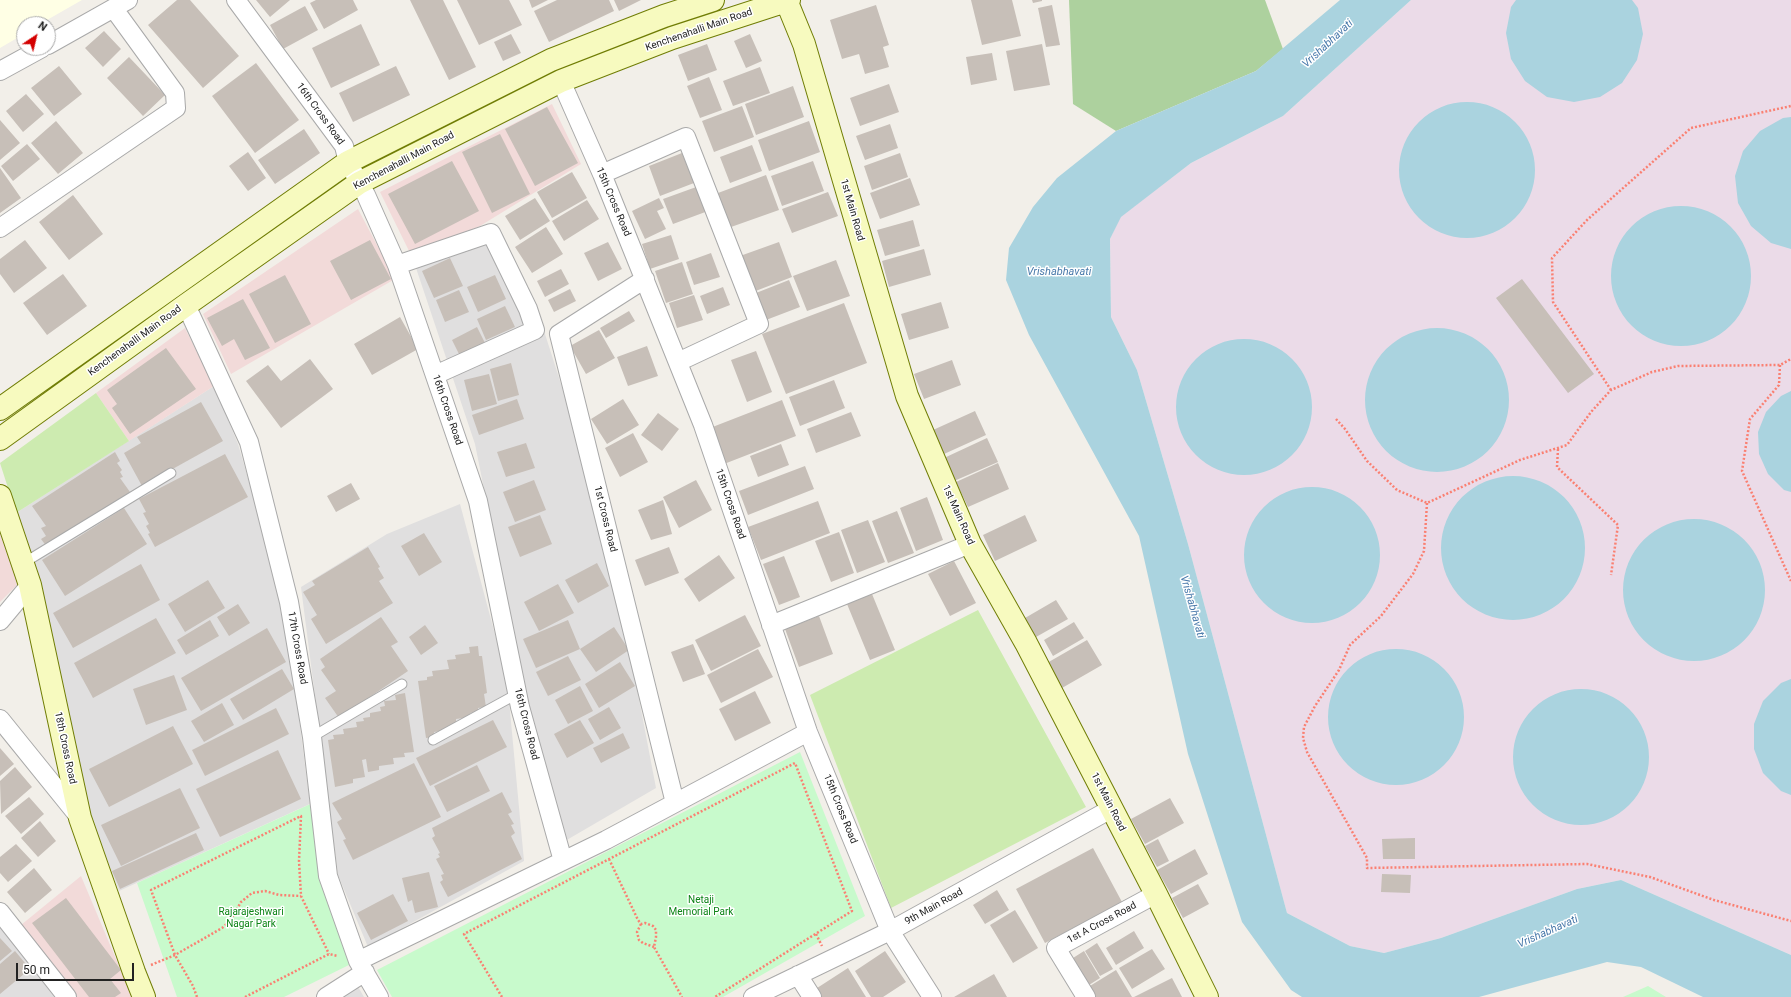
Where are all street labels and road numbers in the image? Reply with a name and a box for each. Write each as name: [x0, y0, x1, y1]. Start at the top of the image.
street label: Kenchenahalli Main Road: [644, 6, 754, 54]
street label: 16th Cross Road: [293, 81, 347, 147]
street label: Kenchenahalli Main Road: [352, 129, 456, 193]
street label: 15th Cross Road: [593, 166, 633, 238]
street label: 1st Main Road: [837, 178, 867, 242]
street label: Kenchenahalli Main Road: [86, 303, 184, 379]
street label: 16th Cross Road: [429, 373, 465, 447]
street label: 15th Cross Road: [712, 467, 748, 541]
street label: 1st Main Road: [939, 483, 977, 547]
street label: 1st Cross Road: [591, 485, 619, 553]
street label: 17th Cross Road: [285, 611, 309, 685]
street label: 16th Cross Road: [511, 687, 541, 761]
street label: 18th Cross Road: [51, 711, 79, 785]
street label: 1st Main Road: [1088, 771, 1128, 833]
street label: 15th Cross Road: [821, 773, 859, 845]
street label: 9th Main Road: [903, 886, 965, 928]
street label: 1st A Cross Road: [1065, 900, 1139, 946]

